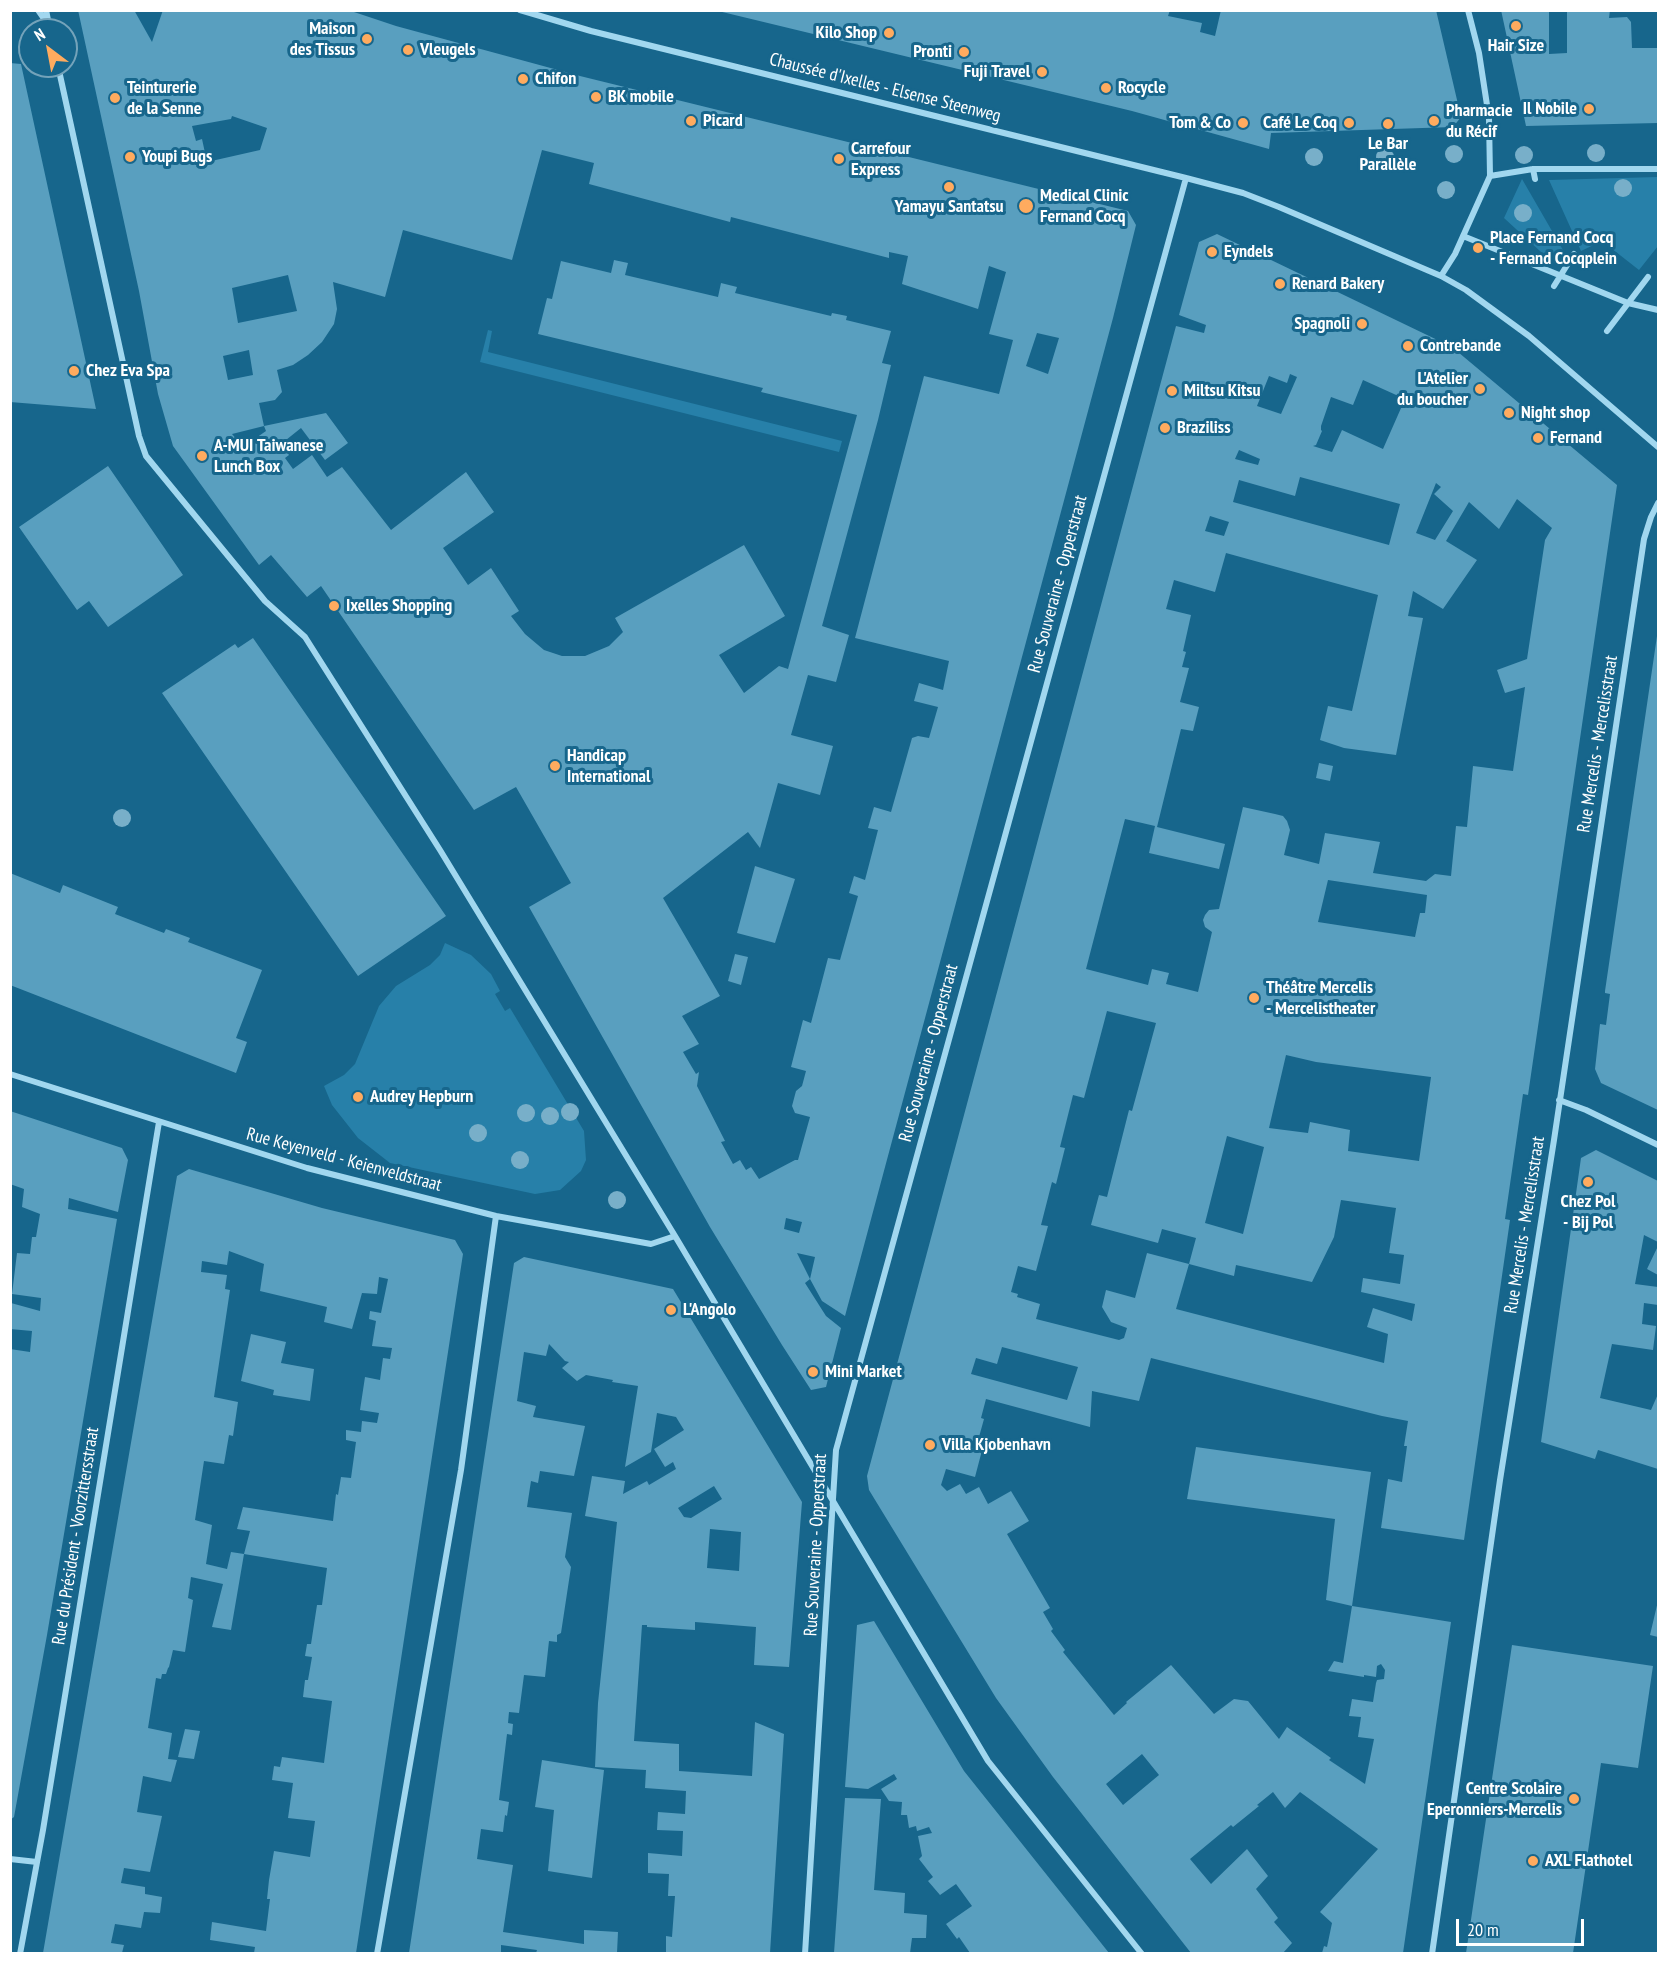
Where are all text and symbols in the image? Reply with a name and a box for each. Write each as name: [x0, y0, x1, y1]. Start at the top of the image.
north arrow: [18, 18, 78, 78]
place label: Maison des Tissus: [290, 18, 355, 60]
marker: Hair Size: [1509, 19, 1523, 33]
place label: Kilo Shop: [815, 22, 877, 44]
text: N: [31, 24, 48, 45]
marker: Kilo Shop: [882, 26, 896, 40]
marker: Maison des Tissus: [360, 32, 374, 46]
place label: Hair Size: [1488, 35, 1544, 57]
place label: Vleugels: [420, 39, 476, 61]
place label: Pronti: [913, 41, 952, 63]
marker: Vleugels: [401, 43, 415, 57]
marker: Pronti: [957, 45, 971, 59]
street label: Chaussée d'Ixelles - Elsense Steenweg: [767, 49, 1003, 127]
place label: Fuji Travel: [964, 61, 1030, 83]
marker: Fuji Travel: [1035, 65, 1049, 79]
place label: Chifon: [535, 68, 576, 90]
marker: Chifon: [516, 72, 530, 86]
place label: Teinturerie de la Senne: [127, 77, 201, 119]
place label: Rocycle: [1118, 77, 1166, 99]
marker: Rocycle: [1099, 81, 1113, 95]
place label: BK mobile: [608, 86, 674, 108]
marker: BK mobile: [589, 90, 603, 104]
marker: Teinturerie de la Senne: [108, 91, 122, 105]
place label: Il Nobile: [1523, 98, 1577, 120]
place label: Pharmacie du Récif: [1446, 100, 1513, 142]
marker: Il Nobile: [1582, 102, 1596, 116]
place label: Picard: [703, 110, 743, 132]
place label: Tom & Co: [1169, 112, 1231, 134]
place label: Café Le Coq: [1263, 112, 1337, 134]
marker: Picard: [684, 114, 698, 128]
marker: Pharmacie du Récif: [1427, 114, 1441, 128]
marker: Tom & Co: [1236, 116, 1250, 130]
marker: Café Le Coq: [1342, 116, 1356, 130]
marker: Le Bar Parallèle: [1381, 117, 1395, 131]
place label: Le Bar Parallèle: [1360, 133, 1416, 176]
place label: Carrefour Express: [851, 138, 911, 180]
place label: Youpi Bugs: [142, 146, 212, 168]
marker: Youpi Bugs: [123, 150, 137, 164]
marker: Carrefour Express: [832, 152, 846, 166]
marker: Yamayu Santatsu: [942, 180, 956, 194]
place label: Medical Clinic Fernand Cocq: [1040, 185, 1129, 228]
place label: Yamayu Santatsu: [894, 196, 1004, 218]
marker: Medical Clinic Fernand Cocq: [1017, 197, 1035, 215]
place label: Place Fernand Cocq - Fernand Cocqplein: [1490, 227, 1617, 270]
place label: Eyndels: [1224, 241, 1273, 263]
marker: Place Fernand Cocq - Fernand Cocqplein: [1471, 241, 1485, 255]
marker: Eyndels: [1205, 245, 1219, 259]
place label: Renard Bakery: [1292, 273, 1384, 295]
marker: Renard Bakery: [1273, 277, 1287, 291]
place label: Spagnoli: [1294, 313, 1350, 335]
marker: Spagnoli: [1355, 317, 1369, 331]
place label: Contrebande: [1420, 335, 1501, 357]
marker: Contrebande: [1401, 339, 1415, 353]
place label: Chez Eva Spa: [86, 360, 170, 382]
marker: Chez Eva Spa: [67, 364, 81, 378]
place label: L'Atelier du boucher: [1397, 368, 1468, 410]
place label: Miltsu Kitsu: [1184, 380, 1261, 402]
marker: L'Atelier du boucher: [1473, 382, 1487, 396]
marker: Miltsu Kitsu: [1165, 384, 1179, 398]
place label: Night shop: [1521, 402, 1590, 424]
marker: Night shop: [1502, 406, 1516, 420]
place label: Braziliss: [1177, 417, 1230, 439]
marker: Braziliss: [1158, 421, 1172, 435]
place label: Fernand: [1550, 427, 1602, 449]
marker: Fernand: [1531, 431, 1545, 445]
place label: A-MUI Taiwanese Lunch Box: [214, 435, 323, 478]
marker: A-MUI Taiwanese Lunch Box: [195, 449, 209, 463]
street label: Rue Souveraine - Opperstraat: [1024, 493, 1092, 675]
place label: Ixelles Shopping: [346, 595, 452, 617]
marker: Ixelles Shopping: [327, 599, 341, 613]
street label: Rue Mercelis - Mercelisstraat: [1573, 654, 1623, 834]
place label: Handicap International: [567, 745, 650, 788]
marker: Handicap International: [548, 759, 562, 773]
street label: Rue Souveraine - Opperstraat: [895, 962, 963, 1144]
place label: Théâtre Mercelis - Mercelistheater: [1266, 977, 1375, 1020]
marker: Théâtre Mercelis - Mercelistheater: [1247, 991, 1261, 1005]
place label: Audrey Hepburn: [370, 1086, 473, 1108]
marker: Audrey Hepburn: [351, 1090, 365, 1104]
street label: Rue Keyenveld - Keienveldstraat: [244, 1124, 444, 1196]
street label: Rue Mercelis - Mercelisstraat: [1500, 1135, 1550, 1315]
marker: Chez Pol - Bij Pol: [1581, 1175, 1595, 1189]
place label: Chez Pol - Bij Pol: [1561, 1191, 1615, 1234]
place label: L'Angolo: [683, 1299, 736, 1321]
marker: L'Angolo: [664, 1303, 678, 1317]
place label: Mini Market: [825, 1361, 902, 1383]
marker: Mini Market: [806, 1365, 820, 1379]
street label: Rue du Président - Voorzittersstraat: [48, 1426, 104, 1646]
place label: Villa Kjobenhavn: [942, 1434, 1051, 1456]
marker: Villa Kjobenhavn: [923, 1438, 937, 1452]
street label: Rue Souveraine - Opperstraat: [800, 1453, 832, 1637]
place label: Centre Scolaire Eperonniers-Mercelis: [1427, 1778, 1562, 1820]
marker: Centre Scolaire Eperonniers-Mercelis: [1567, 1792, 1581, 1806]
place label: AXL Flathotel: [1545, 1850, 1632, 1872]
marker: AXL Flathotel: [1526, 1854, 1540, 1868]
scale bar: [1459, 1907, 1586, 1945]
text: 20 m: [1467, 1918, 1499, 1941]

